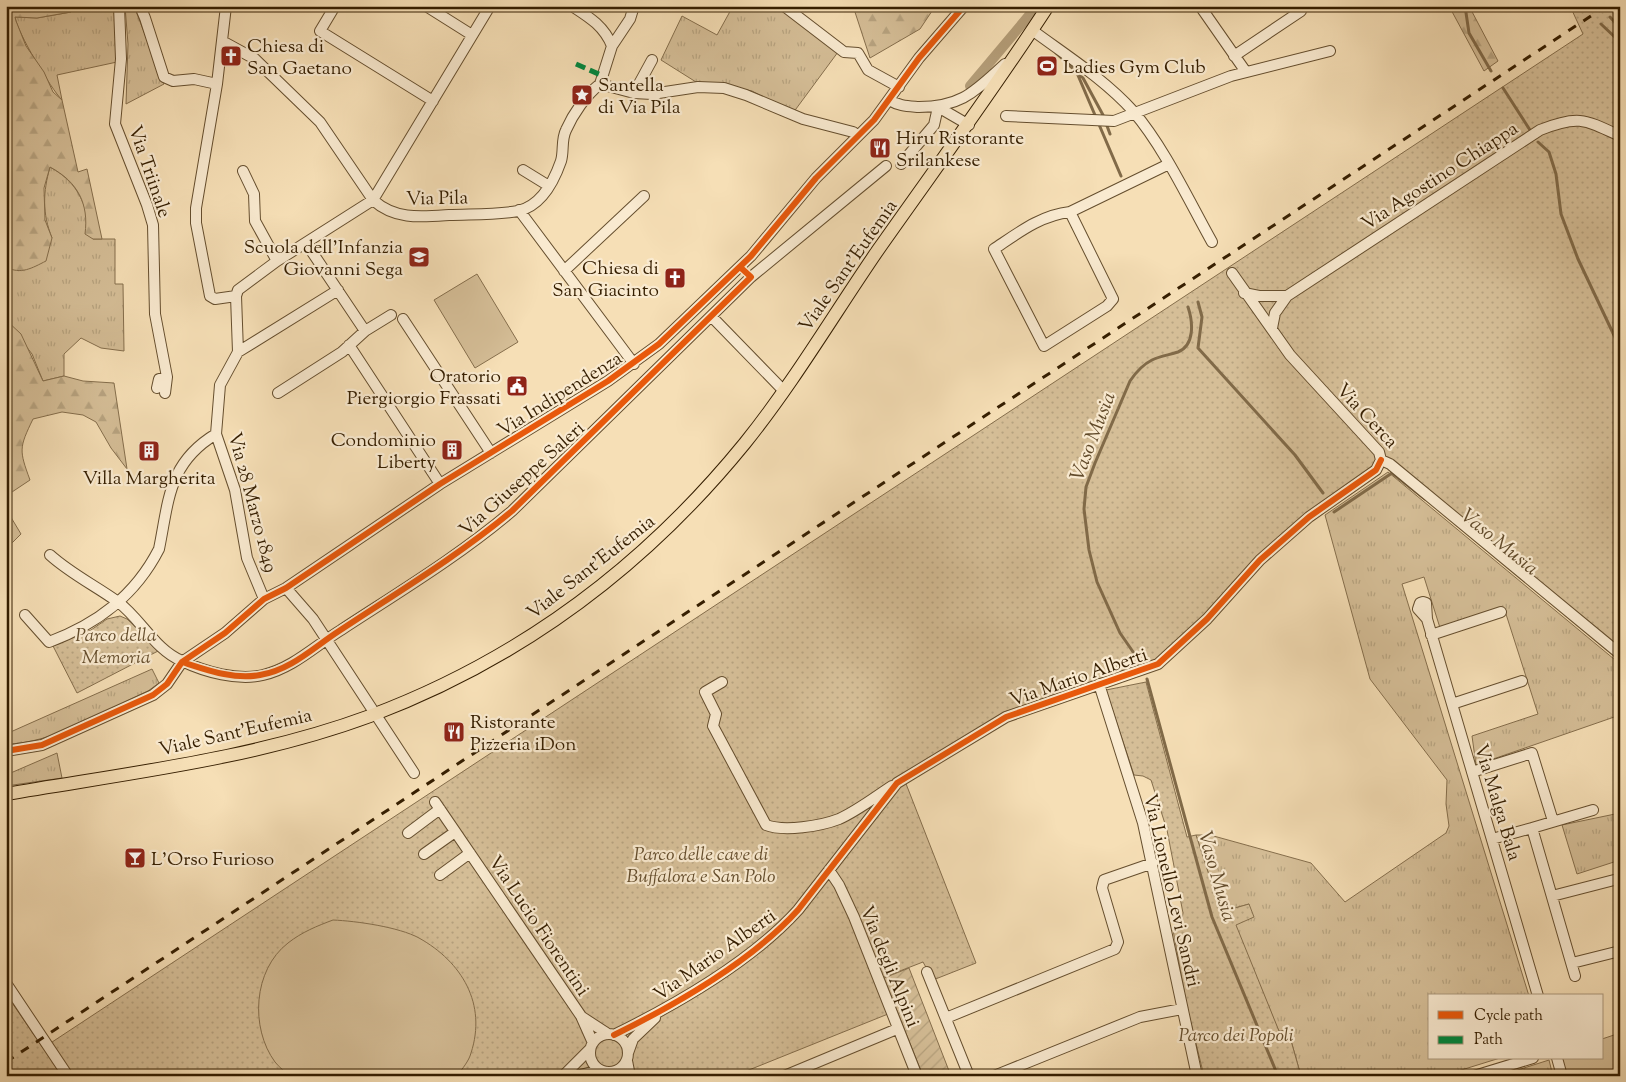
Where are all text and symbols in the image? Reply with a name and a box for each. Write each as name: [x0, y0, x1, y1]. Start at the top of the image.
place label: Chiesa di San Gaetano: [247, 34, 352, 83]
church icon: Chiesa di San Gaetano: [219, 44, 243, 68]
sports icon: Ladies Gym Club: [1035, 54, 1059, 78]
place label: Ladies Gym Club: [1063, 55, 1206, 82]
place label: Santella di Via Pila: [598, 73, 681, 122]
place icon: Santella di Via Pila: [570, 83, 594, 107]
street label: Via Agostino Chiappa: [1357, 116, 1524, 238]
street label: Via Triinale: [120, 122, 177, 222]
place label: Hiru Ristorante Srilankese: [896, 126, 1024, 175]
restaurant icon: Hiru Ristorante Srilankese: [868, 136, 892, 160]
street label: Via Pila: [406, 185, 469, 214]
street label: Viale Sant'Eufemia: [793, 194, 905, 338]
place label: Scuola dell'Infanzia Giovanni Sega: [244, 235, 403, 284]
school or university icon: Scuola dell'Infanzia Giovanni Sega: [407, 245, 431, 269]
place label: Chiesa di San Giacinto: [552, 256, 659, 305]
church icon: Chiesa di San Giacinto: [663, 266, 687, 290]
street label: Via Indipendenza: [493, 346, 628, 444]
place label: Oratorio Piergiorgio Frassati: [347, 364, 501, 413]
public building icon: Oratorio Piergiorgio Frassati: [505, 374, 529, 398]
street label: Via Cerca: [1329, 378, 1404, 456]
water label: Vaso Musia: [1064, 388, 1125, 486]
street label: Via Giuseppe Saleri: [454, 416, 591, 544]
place label: Condominio Liberty: [331, 428, 437, 477]
street label: Via 28 Marzo 1849: [220, 430, 283, 576]
building icon: Condominio Liberty: [440, 438, 464, 462]
building icon: Villa Margherita: [137, 439, 161, 463]
place label: Villa Margherita: [83, 466, 216, 493]
water label: Vaso Musia: [1453, 502, 1544, 584]
street label: Viale Sant'Eufemia: [522, 509, 662, 627]
park label: Parco della Memoria: [75, 623, 157, 672]
street label: Via Mario Alberti: [1006, 642, 1151, 715]
street label: Viale Sant'Eufemia: [156, 703, 315, 764]
place label: Ristorante Pizzeria iDon: [470, 710, 576, 759]
restaurant icon: Ristorante Pizzeria iDon: [442, 720, 466, 744]
street label: Via Malga Bala: [1466, 741, 1527, 865]
street label: Via Lionello Levi Sandri: [1135, 791, 1206, 990]
water label: Vaso Musia: [1189, 828, 1242, 925]
park label: Parco delle cave di Buffalora e San Polo: [627, 842, 775, 891]
bar icon: L'Orso Furioso: [123, 846, 147, 870]
place label: L'Orso Furioso: [151, 847, 274, 874]
street label: Via Lucio Fiorentini: [481, 851, 595, 1002]
street label: Via degli Alpini: [852, 902, 925, 1032]
street label: Via Mario Alberti: [649, 904, 782, 1009]
legend: [1428, 994, 1604, 1060]
text: Cycle path: [1474, 1006, 1543, 1027]
park label: Parco dei Popoli: [1178, 1023, 1294, 1050]
text: Path: [1474, 1030, 1503, 1051]

